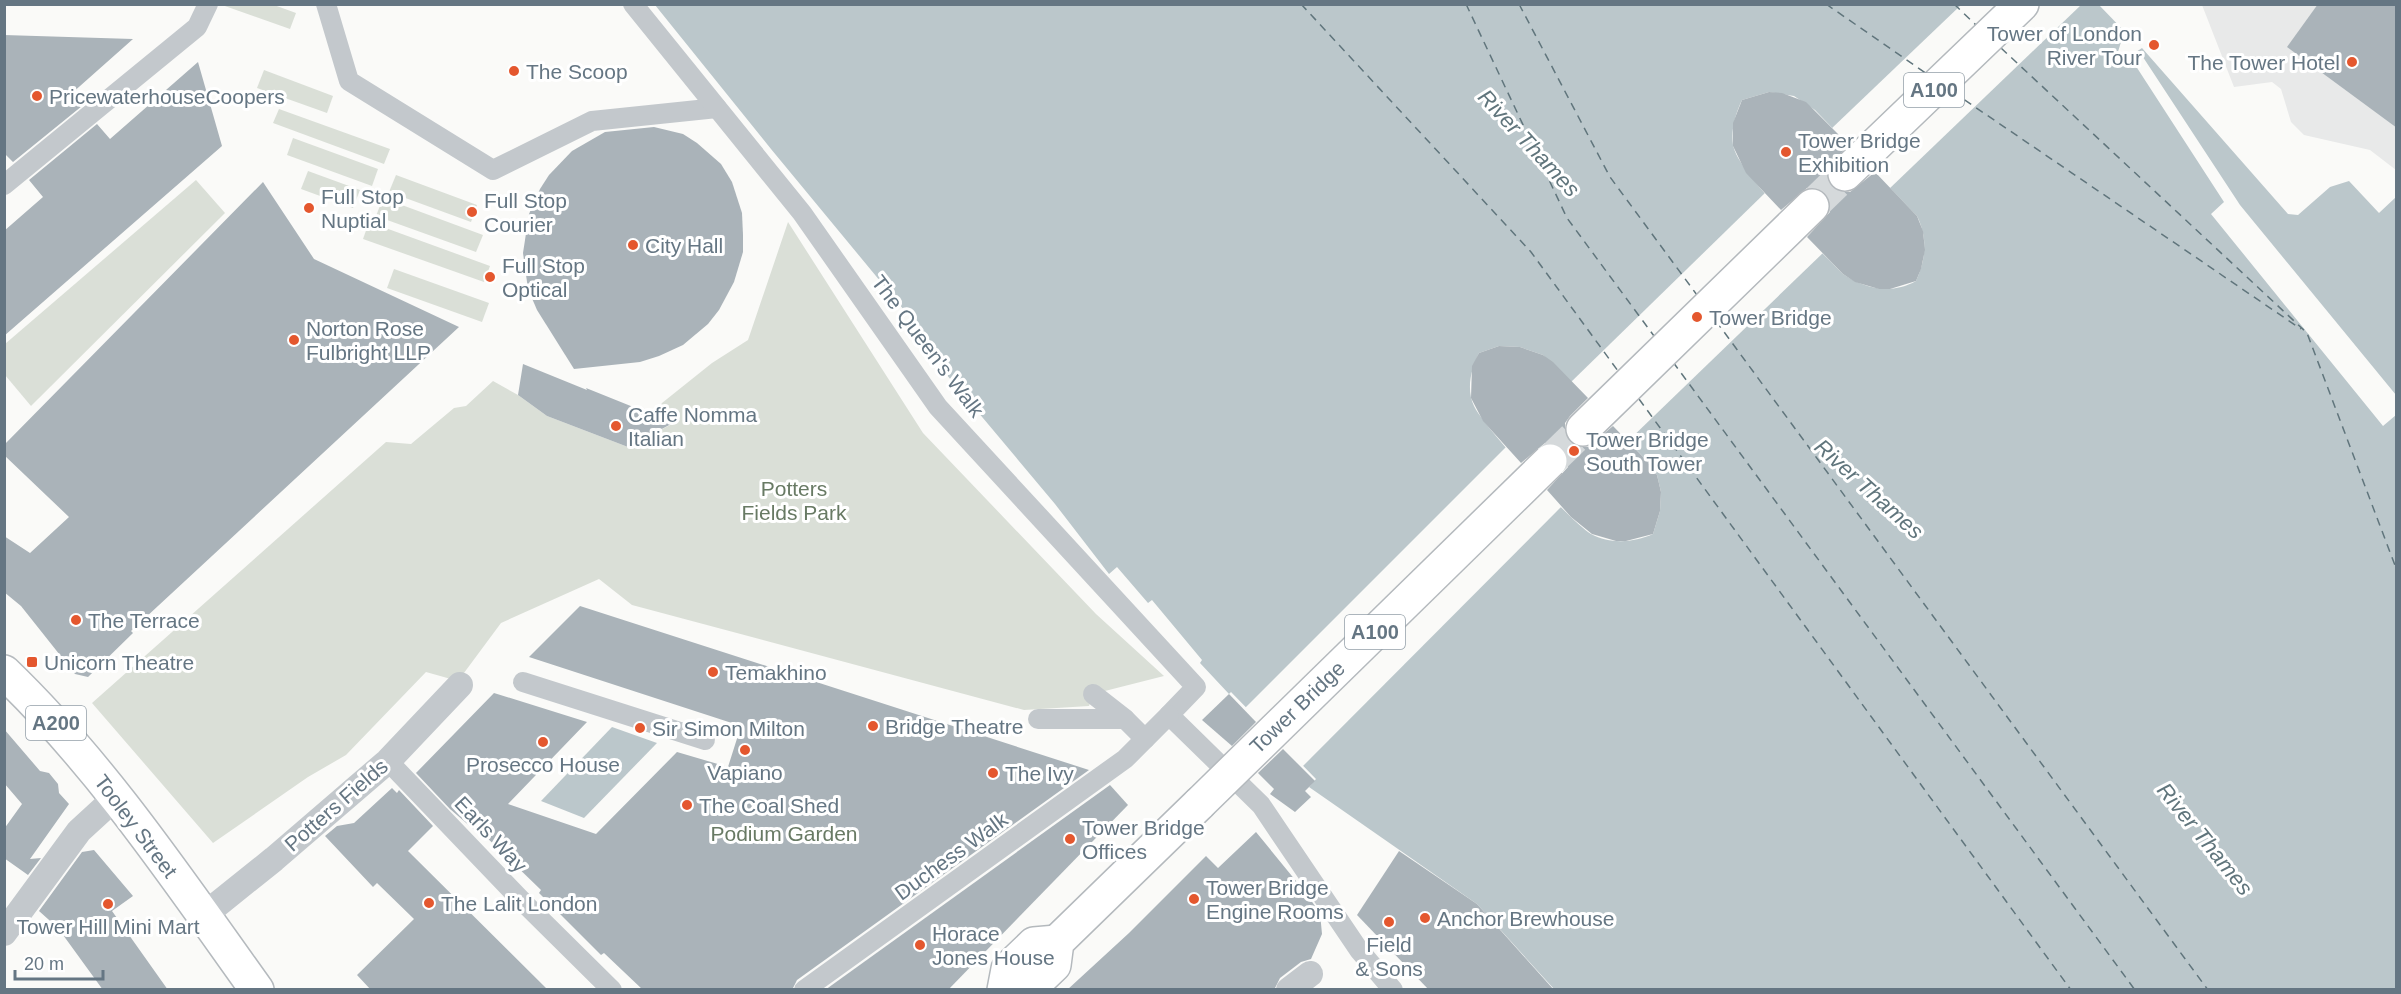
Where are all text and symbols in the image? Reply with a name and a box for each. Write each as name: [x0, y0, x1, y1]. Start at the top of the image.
place label: Tower of London River Tour: [1987, 22, 2142, 69]
marker: Tower of London River Tour: [2147, 38, 2161, 52]
place label: The Tower Hotel: [2187, 51, 2340, 74]
marker: The Tower Hotel: [2345, 55, 2359, 69]
place label: The Scoop: [526, 60, 628, 83]
marker: The Scoop: [507, 64, 521, 78]
road number: A100: [1904, 73, 1964, 107]
water label: River Thames: [1473, 84, 1585, 202]
place label: PricewaterhouseCoopers: [49, 85, 285, 108]
marker: PricewaterhouseCoopers: [30, 89, 44, 103]
place label: Tower Bridge Exhibition: [1798, 129, 1921, 176]
marker: Tower Bridge Exhibition: [1779, 145, 1793, 159]
place label: Full Stop Nuptial: [321, 185, 404, 232]
place label: Full Stop Courier: [484, 189, 567, 236]
marker: Full Stop Nuptial: [302, 201, 316, 215]
marker: Full Stop Courier: [465, 205, 479, 219]
place label: City Hall: [645, 234, 723, 257]
marker: City Hall: [626, 238, 640, 252]
place label: Full Stop Optical: [502, 254, 585, 301]
marker: Full Stop Optical: [483, 270, 497, 284]
street label: The Queen's Walk: [867, 271, 989, 422]
place label: Tower Bridge: [1709, 306, 1832, 329]
marker: Tower Bridge: [1690, 310, 1704, 324]
place label: Norton Rose Fulbright LLP: [306, 317, 431, 364]
marker: Norton Rose Fulbright LLP: [287, 333, 301, 347]
place label: Caffe Nomma Italian: [628, 403, 757, 450]
marker: Caffe Nomma Italian: [609, 419, 623, 433]
place label: Tower Bridge South Tower: [1586, 428, 1709, 475]
water label: River Thames: [1810, 434, 1928, 544]
marker: Tower Bridge South Tower: [1567, 444, 1581, 458]
park label: Potters Fields Park: [741, 477, 847, 524]
place label: The Terrace: [88, 609, 200, 632]
marker: The Terrace: [69, 613, 83, 627]
road number: A100: [1345, 615, 1405, 649]
place label: Unicorn Theatre: [44, 651, 194, 674]
marker: Unicorn Theatre: [25, 655, 39, 669]
street label: Tower Bridge: [1245, 656, 1349, 758]
place label: Temakhino: [725, 661, 827, 684]
marker: Temakhino: [706, 665, 720, 679]
road number: A200: [26, 706, 86, 740]
place label: Bridge Theatre: [885, 715, 1024, 738]
place label: Sir Simon Milton: [652, 717, 805, 740]
marker: Bridge Theatre: [866, 719, 880, 733]
marker: Sir Simon Milton: [633, 721, 647, 735]
marker: Prosecco House: [536, 735, 550, 749]
marker: Vapiano: [738, 743, 752, 757]
place label: Prosecco House: [466, 753, 620, 776]
street label: Potters Fields: [280, 754, 392, 856]
place label: Vapiano: [707, 761, 783, 784]
place label: The Ivy: [1005, 762, 1074, 785]
marker: The Ivy: [986, 766, 1000, 780]
street label: Tooley Street: [90, 770, 182, 882]
water label: River Thames: [2152, 778, 2258, 900]
street label: Earls Way: [450, 791, 532, 877]
place label: The Coal Shed: [699, 794, 839, 817]
marker: The Coal Shed: [680, 798, 694, 812]
street label: Duchess Walk: [890, 807, 1012, 905]
place label: Tower Bridge Offices: [1082, 816, 1205, 863]
park label: Podium Garden: [710, 822, 858, 845]
marker: Tower Bridge Offices: [1063, 832, 1077, 846]
place label: Tower Bridge Engine Rooms: [1206, 876, 1344, 923]
place label: The Lalit London: [441, 892, 597, 915]
marker: Tower Bridge Engine Rooms: [1187, 892, 1201, 906]
marker: The Lalit London: [422, 896, 436, 910]
marker: Tower Hill Mini Mart: [101, 897, 115, 911]
place label: Anchor Brewhouse: [1437, 907, 1614, 930]
marker: Anchor Brewhouse: [1418, 911, 1432, 925]
place label: Tower Hill Mini Mart: [16, 915, 200, 938]
marker: Field & Sons: [1382, 915, 1396, 929]
place label: Horace Jones House: [932, 922, 1055, 969]
place label: Field & Sons: [1355, 933, 1423, 980]
marker: Horace Jones House: [913, 938, 927, 952]
scale bar: [15, 943, 104, 981]
text: 20 m: [24, 954, 64, 974]

